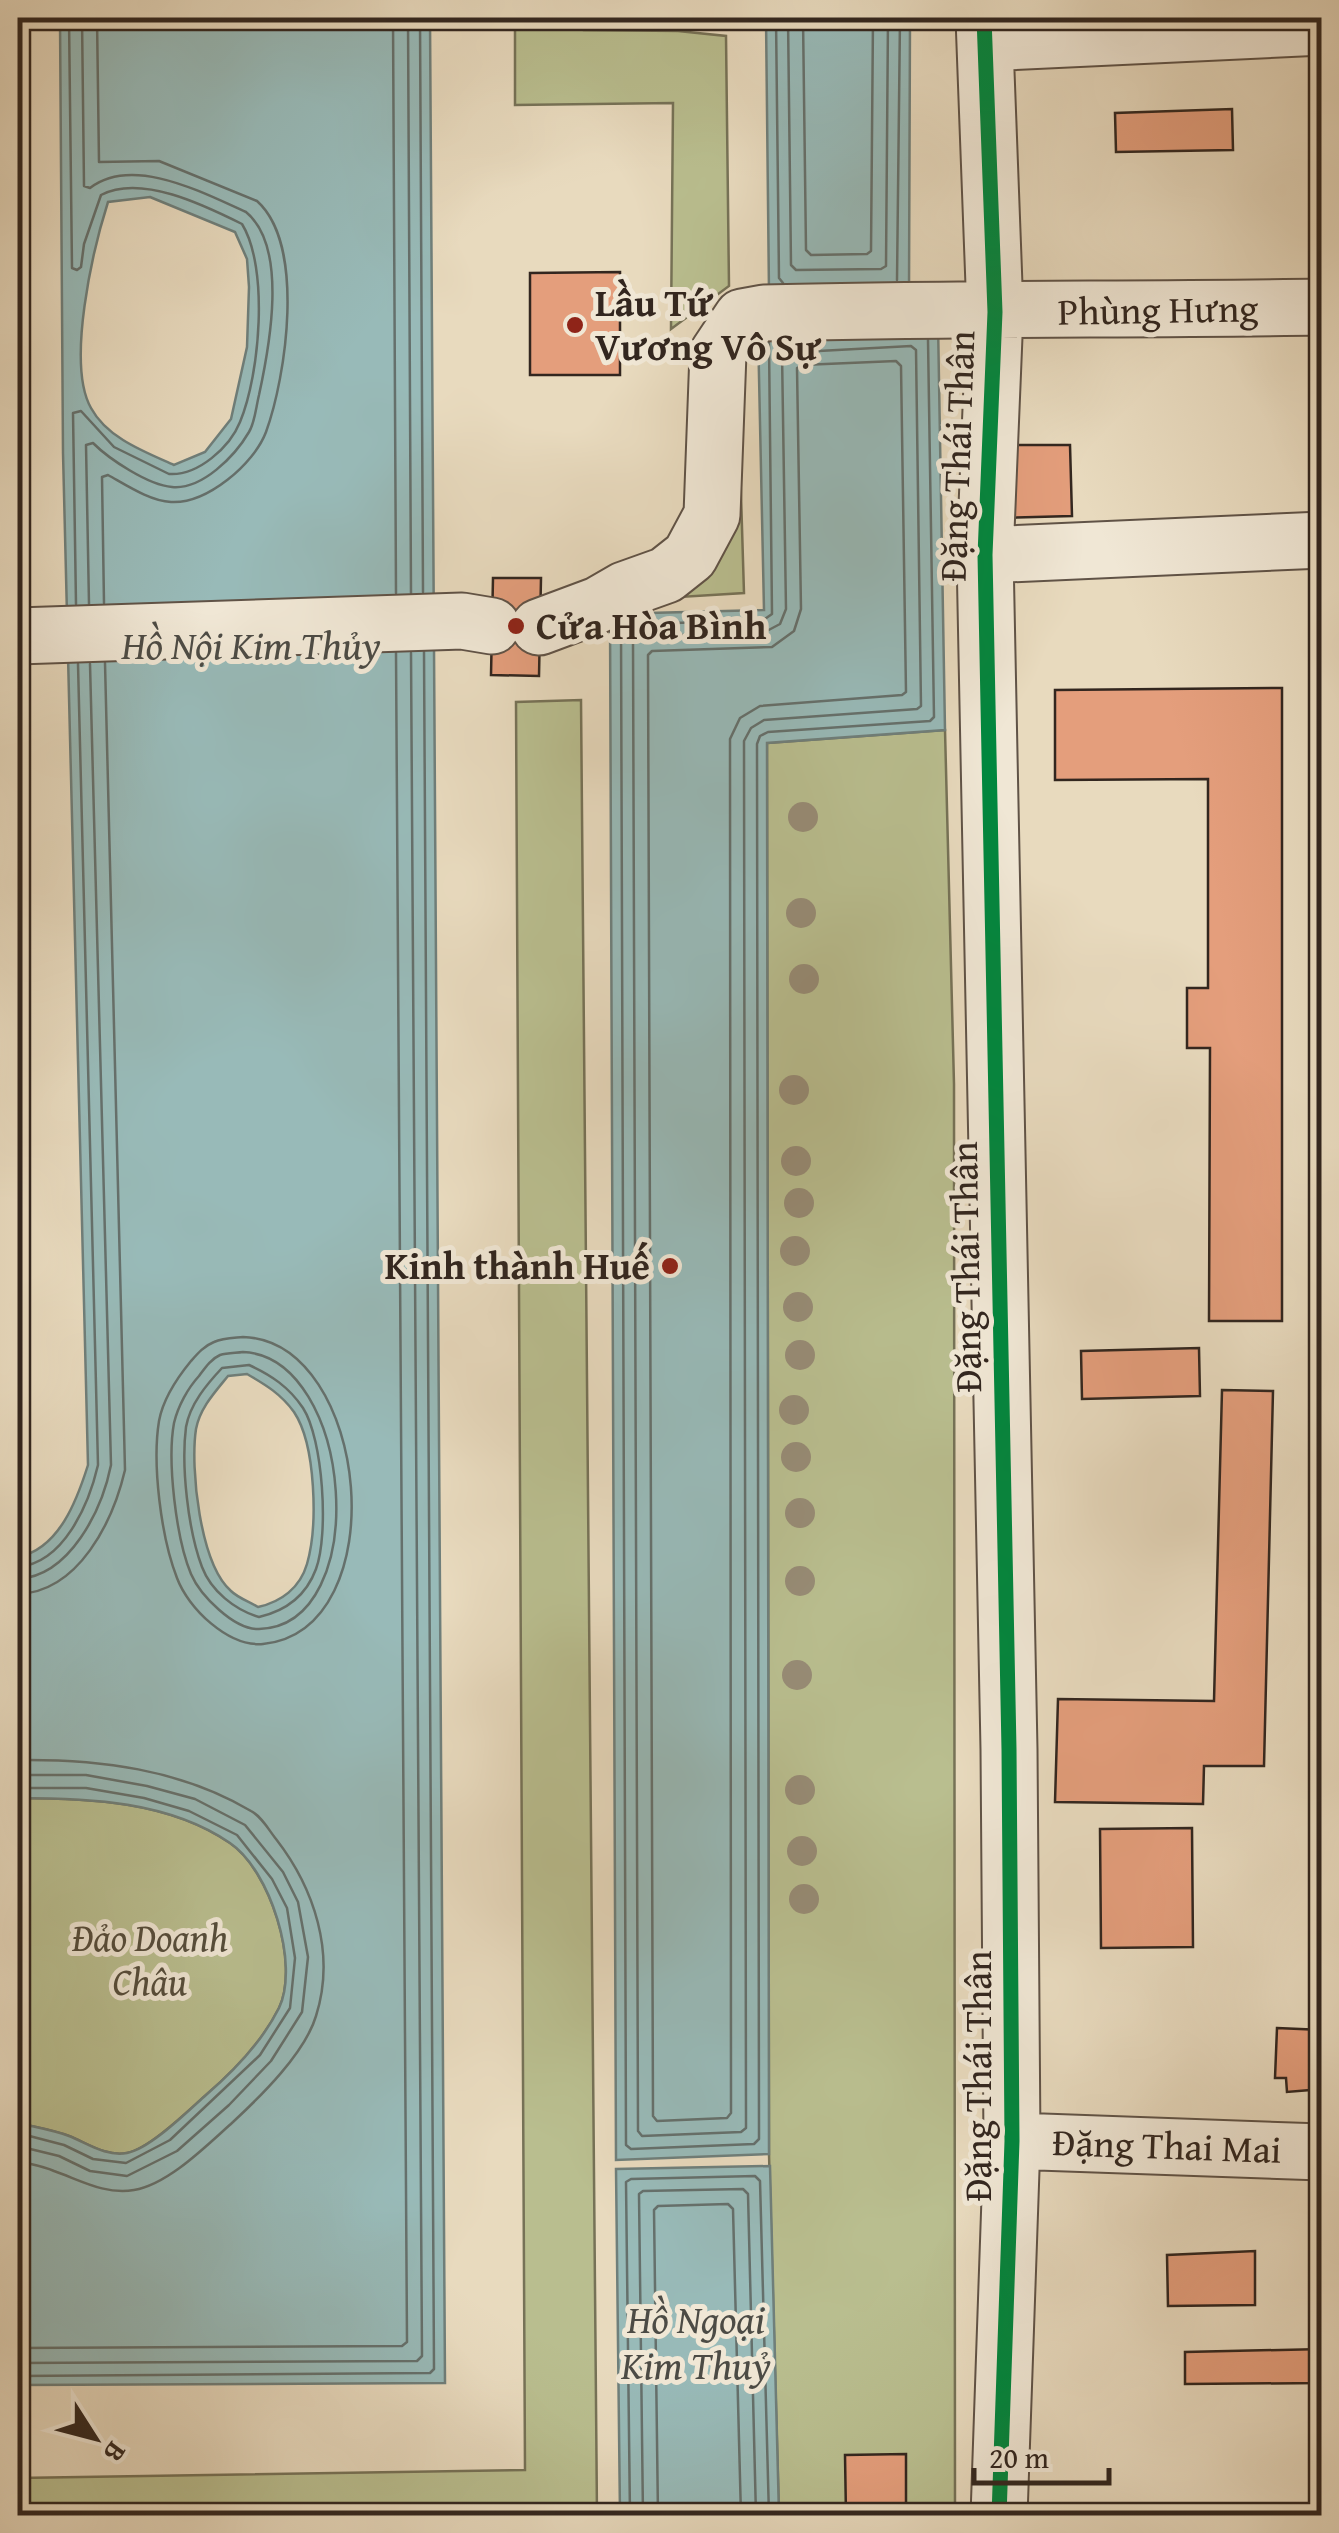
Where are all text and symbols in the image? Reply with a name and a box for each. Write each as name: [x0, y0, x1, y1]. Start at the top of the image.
place label: Lầu Tứ Vương Vô Sự: [595, 274, 822, 374]
street label: Phùng Hưng: [1057, 279, 1259, 339]
marker: Lầu Tứ Vương Vô Sự: [564, 314, 586, 336]
street label: Đặng Thái Thân: [924, 329, 988, 582]
place label: Cửa Hòa Bình: [536, 597, 767, 653]
water label: Hồ Nội Kim Thủy: [120, 615, 381, 674]
marker: Cửa Hòa Bình: [505, 615, 527, 637]
street label: Đặng Thái Thân: [935, 1141, 995, 1393]
place label: Kinh thành Huế: [385, 1237, 650, 1293]
marker: Kinh thành Huế: [659, 1255, 681, 1277]
park label: Đảo Doanh Châu: [71, 1909, 228, 2009]
street label: Đặng Thái Thân: [949, 1950, 1005, 2202]
street label: Đặng Thai Mai: [1052, 2113, 1282, 2177]
water label: Hồ Ngoại Kim Thuỷ: [620, 2289, 771, 2394]
north arrow: [45, 2388, 145, 2488]
scale bar: [974, 2423, 1109, 2485]
text: B: [94, 2434, 137, 2472]
text: 20 m: [989, 2435, 1049, 2479]

